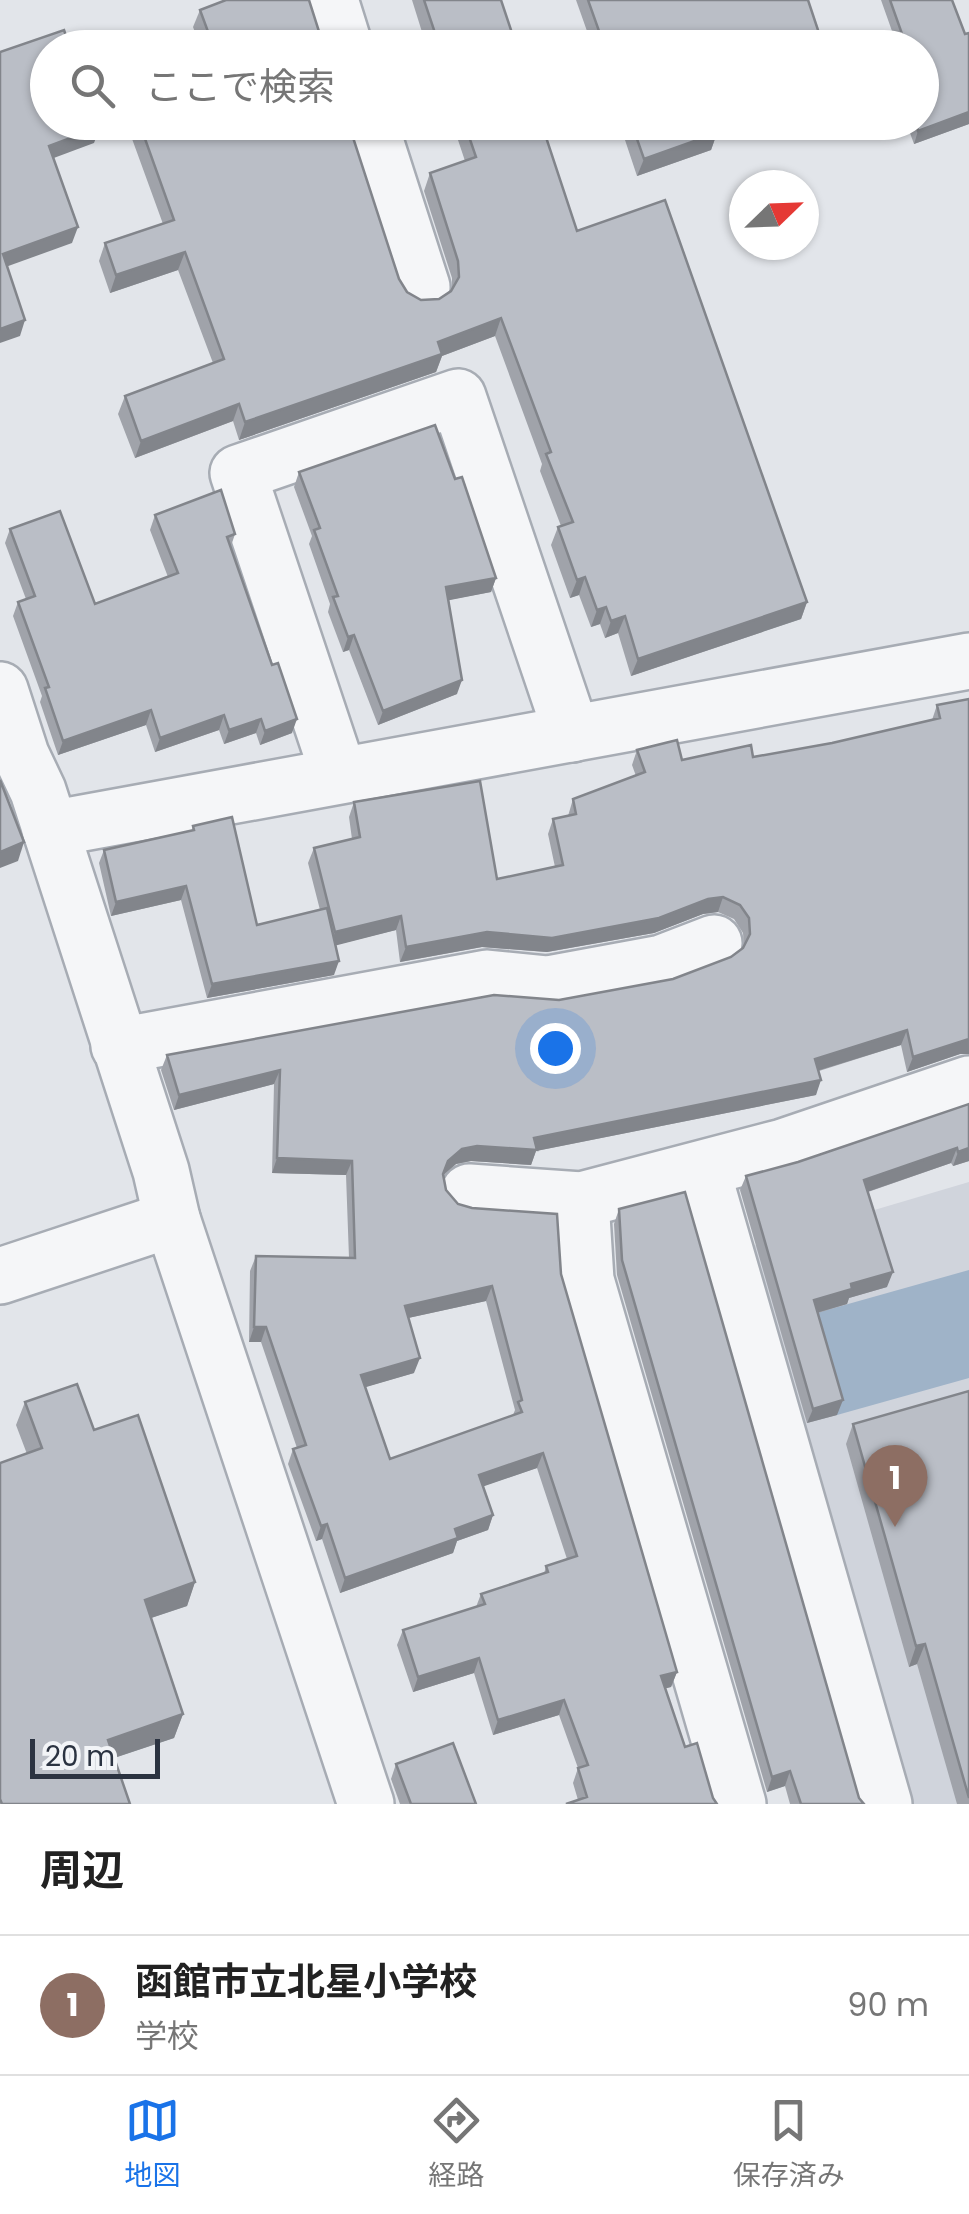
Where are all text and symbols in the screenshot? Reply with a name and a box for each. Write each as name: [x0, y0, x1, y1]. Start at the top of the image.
search box: [30, 30, 939, 140]
icon: search: [65, 58, 120, 113]
text: ここで検索: [145, 60, 335, 113]
north arrow: [729, 170, 819, 260]
your location: [530, 1023, 581, 1074]
pin: 1: [862, 1444, 928, 1527]
scale bar: [30, 1734, 160, 1778]
text: 20 m: [45, 1737, 115, 1776]
text: 周辺: [40, 1841, 124, 1900]
text: 函館市立北星小学校: [135, 1955, 477, 2008]
text: 1: [66, 1982, 79, 2027]
text: 90 m: [847, 1982, 929, 2027]
text: 学校: [135, 2013, 199, 2058]
tab: 地図: [124, 2093, 180, 2197]
tab: 経路: [428, 2093, 485, 2197]
tab: 保存済み: [733, 2093, 845, 2197]

